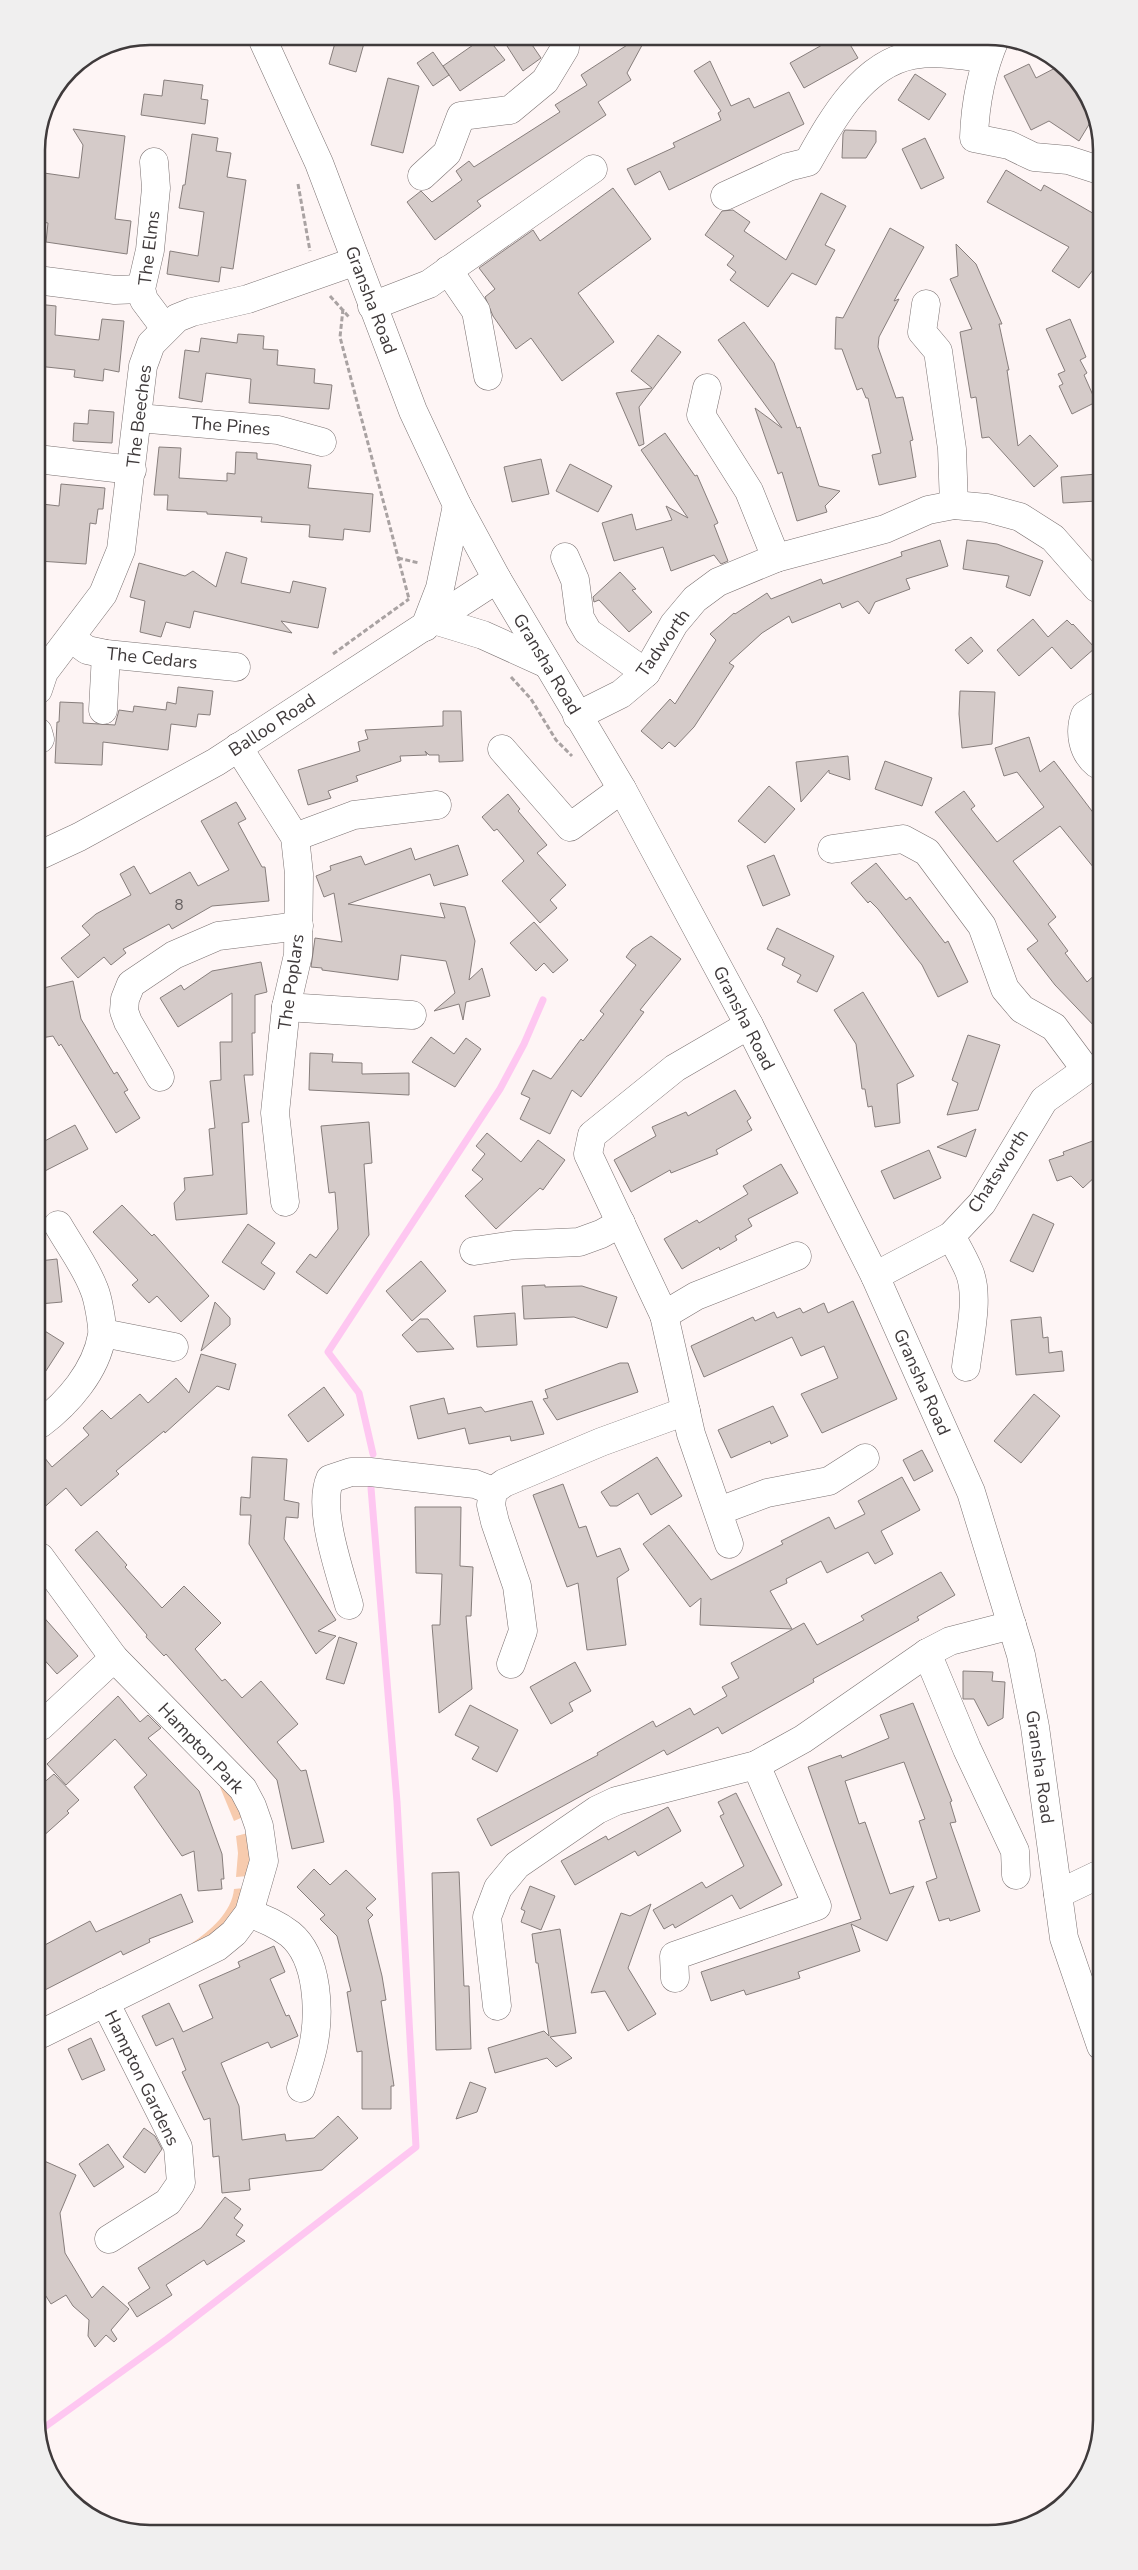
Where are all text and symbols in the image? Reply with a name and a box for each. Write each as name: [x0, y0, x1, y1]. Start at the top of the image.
street label: The Elms: [133, 209, 165, 287]
street label: Gransha Road: [339, 242, 403, 358]
street label: The Beeches: [121, 363, 157, 469]
street label: The Pines: [190, 411, 272, 441]
street label: Tadworth: [631, 604, 695, 682]
street label: Gransha Road: [507, 609, 587, 719]
street label: The Cedars: [105, 641, 199, 675]
street label: Balloo Road: [224, 688, 320, 762]
house number: 8: [174, 895, 184, 915]
street label: The Poplars: [272, 932, 310, 1032]
street label: Gransha Road: [707, 962, 781, 1074]
street label: Chatsworth: [962, 1125, 1034, 1217]
street label: Gransha Road: [888, 1325, 956, 1439]
street label: Hampton Park: [153, 1697, 250, 1799]
street label: Gransha Road: [1020, 1709, 1060, 1825]
street label: Hampton Gardens: [99, 2006, 185, 2150]

